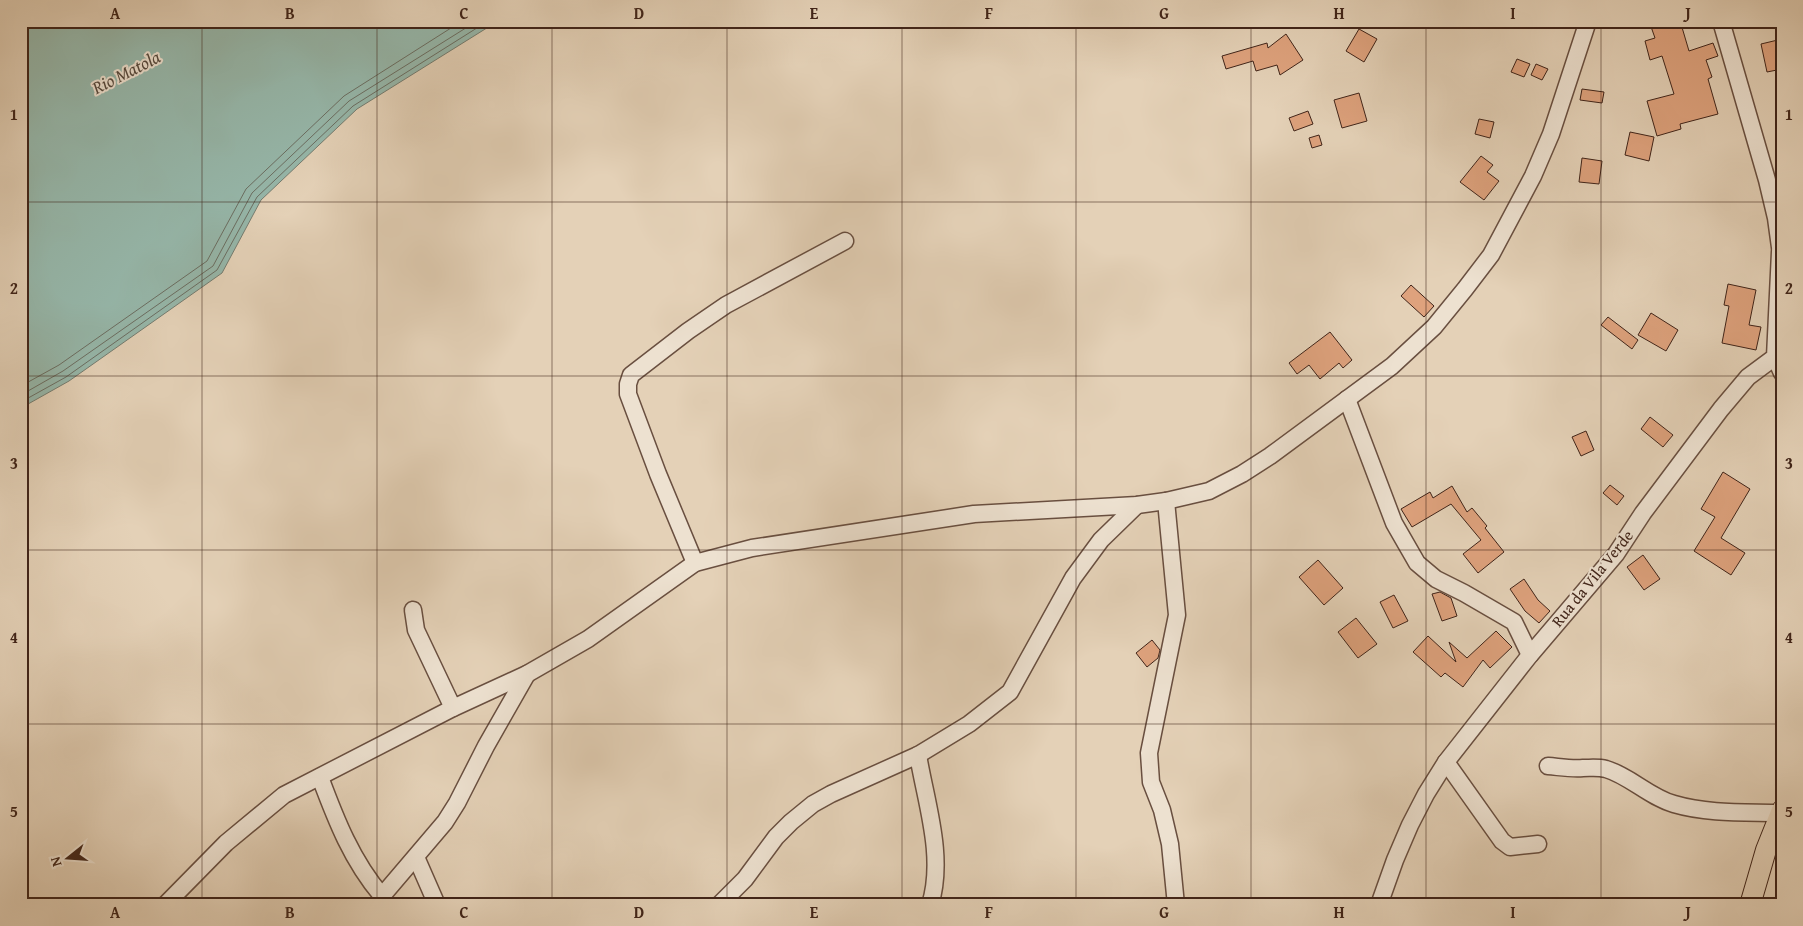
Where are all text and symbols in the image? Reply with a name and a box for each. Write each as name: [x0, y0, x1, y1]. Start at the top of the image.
text: A: [110, 1, 121, 25]
text: B: [285, 1, 295, 25]
text: C: [459, 1, 469, 25]
text: D: [634, 1, 644, 25]
text: E: [810, 1, 819, 25]
text: F: [985, 1, 993, 25]
text: G: [1159, 1, 1169, 25]
text: H: [1333, 1, 1345, 25]
text: I: [1510, 1, 1516, 25]
text: J: [1682, 1, 1691, 25]
water label: Rio Matola: [86, 43, 166, 101]
text: 1: [10, 102, 18, 126]
text: 1: [1785, 102, 1793, 126]
text: 2: [10, 276, 18, 300]
text: 2: [1785, 276, 1793, 300]
text: 3: [10, 451, 18, 475]
text: 3: [1785, 451, 1793, 475]
street label: Rua da Vila Verde: [1545, 524, 1639, 632]
text: 4: [10, 625, 18, 649]
text: 4: [1785, 625, 1793, 649]
text: 5: [10, 799, 18, 823]
text: 5: [1785, 799, 1793, 823]
north arrow: [42, 834, 92, 884]
text: N: [44, 854, 66, 869]
text: A: [110, 900, 121, 924]
text: B: [285, 900, 295, 924]
text: C: [459, 900, 469, 924]
text: D: [634, 900, 644, 924]
text: E: [810, 900, 819, 924]
text: F: [985, 900, 993, 924]
text: G: [1159, 900, 1169, 924]
text: H: [1333, 900, 1345, 924]
text: I: [1510, 900, 1516, 924]
text: J: [1682, 900, 1691, 924]

